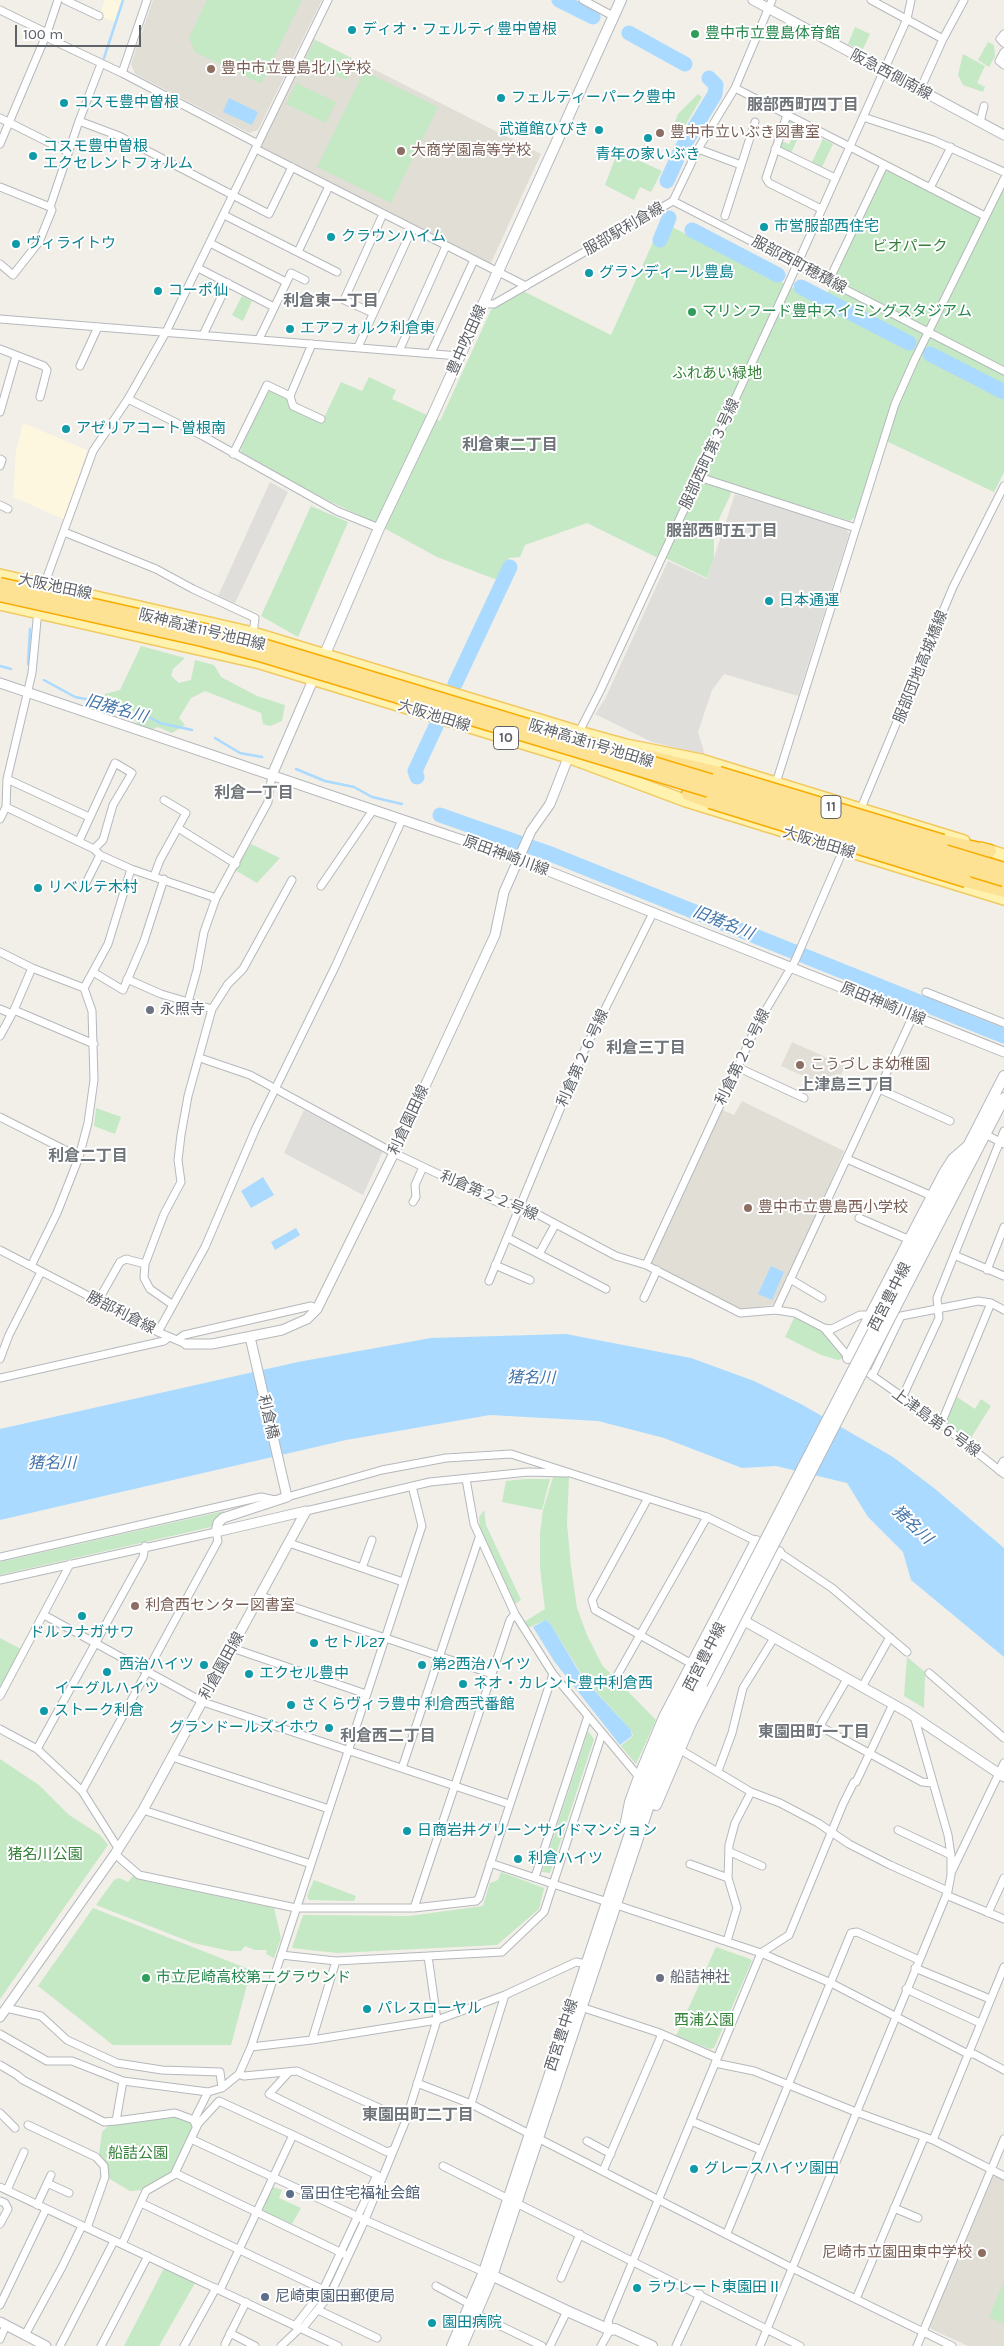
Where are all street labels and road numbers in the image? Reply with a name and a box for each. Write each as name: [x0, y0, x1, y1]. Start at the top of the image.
street label: 阪急西側南線: [847, 46, 935, 104]
street label: 服部駅利倉線: [581, 199, 667, 259]
street label: 服部西町穂積線: [748, 232, 850, 298]
street label: 豊中吹田線: [444, 302, 490, 378]
street label: 服部西町第３号線: [676, 396, 744, 512]
street label: 大阪池田線: [16, 570, 94, 604]
street label: 阪神高速11号池田線: [137, 606, 267, 654]
street label: 服部団地高城橋線: [890, 608, 952, 726]
street label: 大阪池田線: [396, 696, 472, 736]
street label: 阪神高速11号池田線: [526, 716, 656, 772]
road number: 10: [494, 726, 518, 750]
road number: 11: [821, 796, 841, 819]
street label: 大阪池田線: [781, 823, 857, 863]
street label: 原田神崎川線: [461, 832, 551, 880]
street label: 原田神崎川線: [838, 979, 928, 1029]
street label: 利倉第２６号線: [553, 1006, 613, 1110]
street label: 利倉第２８号線: [712, 1006, 774, 1108]
street label: 利倉園田線: [385, 1082, 433, 1158]
street label: 利倉第２２号線: [437, 1167, 541, 1225]
street label: 西宮豊中線: [865, 1260, 915, 1334]
street label: 勝部利倉線: [84, 1288, 158, 1338]
street label: 上津島第６号線: [888, 1385, 984, 1461]
street label: 利倉橋: [254, 1393, 282, 1441]
street label: 西宮豊中線: [680, 1620, 730, 1694]
street label: 利倉園田線: [196, 1629, 248, 1703]
street label: 西宮豊中線: [542, 1997, 582, 2073]

